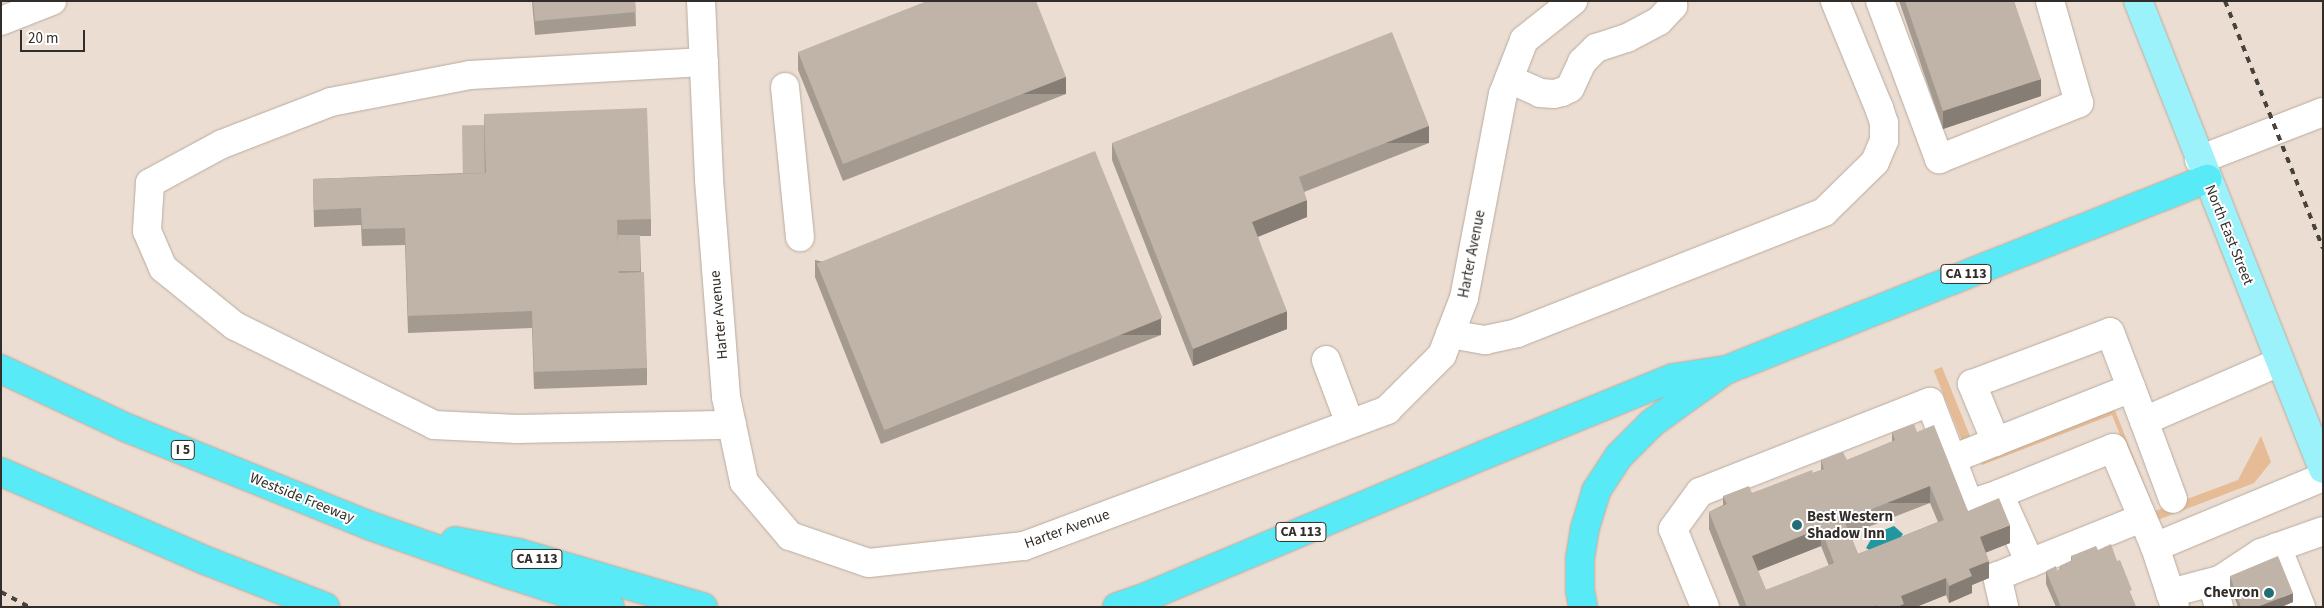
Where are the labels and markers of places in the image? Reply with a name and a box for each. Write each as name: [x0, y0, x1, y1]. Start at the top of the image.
place label: Best Western Shadow Inn: [1807, 507, 1893, 542]
marker: Best Western Shadow Inn: [1791, 519, 1803, 531]
place label: Chevron: [2203, 584, 2259, 602]
marker: Chevron: [2263, 587, 2275, 599]

